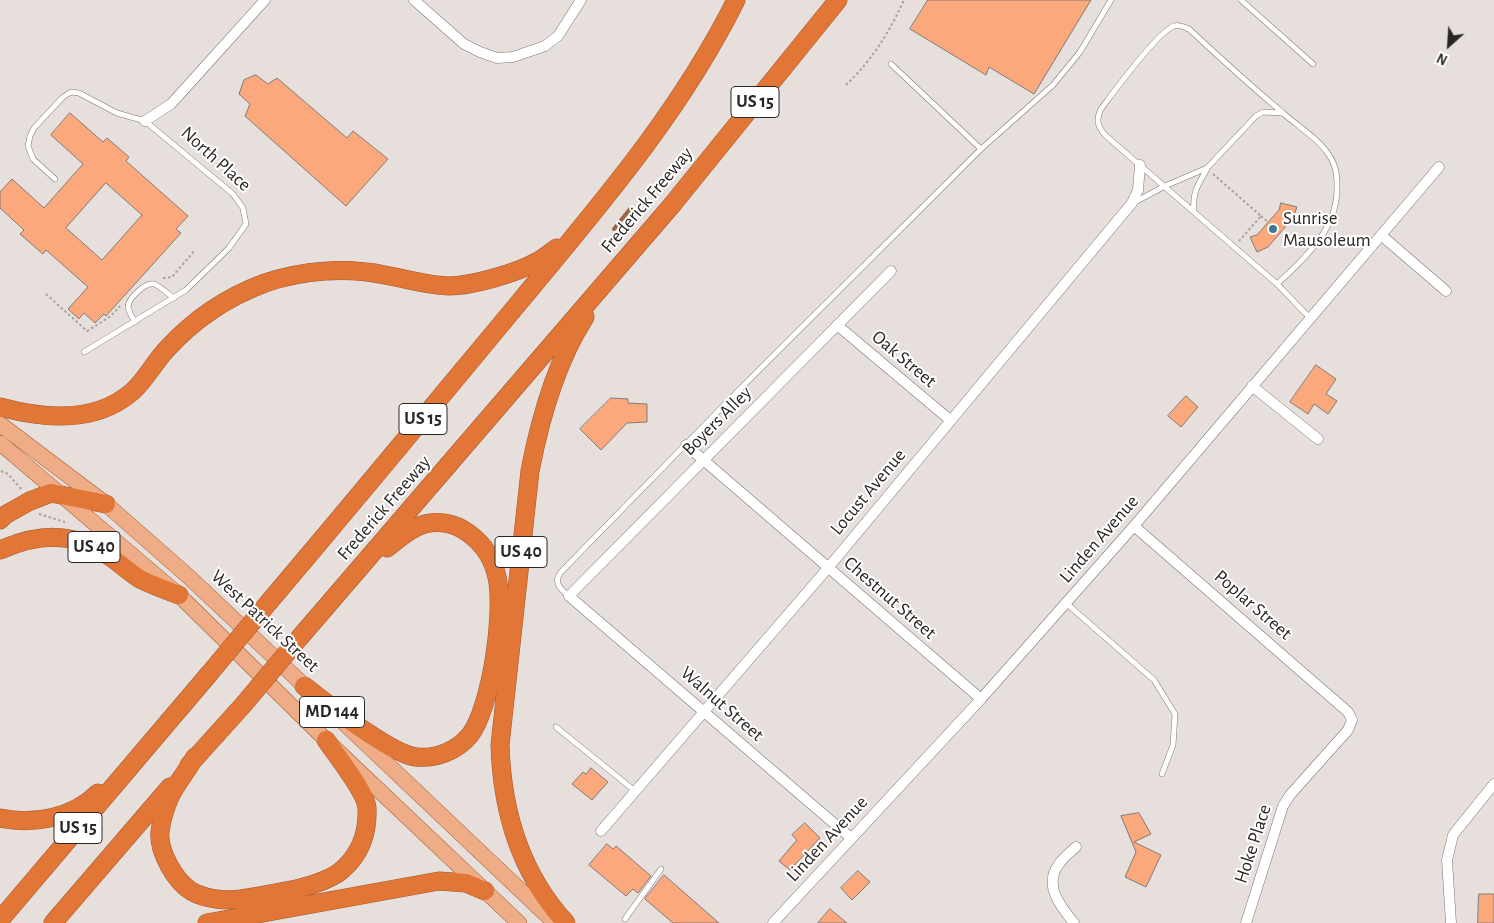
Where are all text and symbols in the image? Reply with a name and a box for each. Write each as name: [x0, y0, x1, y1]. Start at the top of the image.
north arrow: [1424, 20, 1474, 70]
text: N: [1435, 50, 1450, 67]
road number: US 15: [731, 86, 779, 118]
street label: North Place: [176, 122, 256, 196]
street label: Frederick Freeway: [596, 142, 698, 258]
place label: Sunrise Mausoleum: [1283, 207, 1371, 251]
marker: Sunrise Mausoleum: [1267, 223, 1279, 235]
street label: Oak Street: [867, 325, 941, 393]
street label: Boyers Alley: [677, 381, 757, 461]
road number: US 15: [399, 404, 447, 434]
street label: Locust Avenue: [825, 444, 911, 540]
street label: Frederick Freeway: [332, 451, 436, 565]
street label: Linden Avenue: [1055, 490, 1143, 588]
road number: US 40: [68, 532, 120, 562]
road number: US 40: [495, 536, 547, 568]
street label: Chestnut Street: [839, 552, 941, 644]
street label: West Patrick Street: [206, 565, 324, 677]
street label: Poplar Street: [1210, 565, 1296, 645]
street label: Walnut Street: [676, 662, 768, 746]
road number: MD 144: [300, 696, 364, 728]
street label: Linden Avenue: [781, 791, 873, 887]
street label: Hoke Place: [1230, 802, 1276, 886]
road number: US 15: [54, 812, 102, 844]

